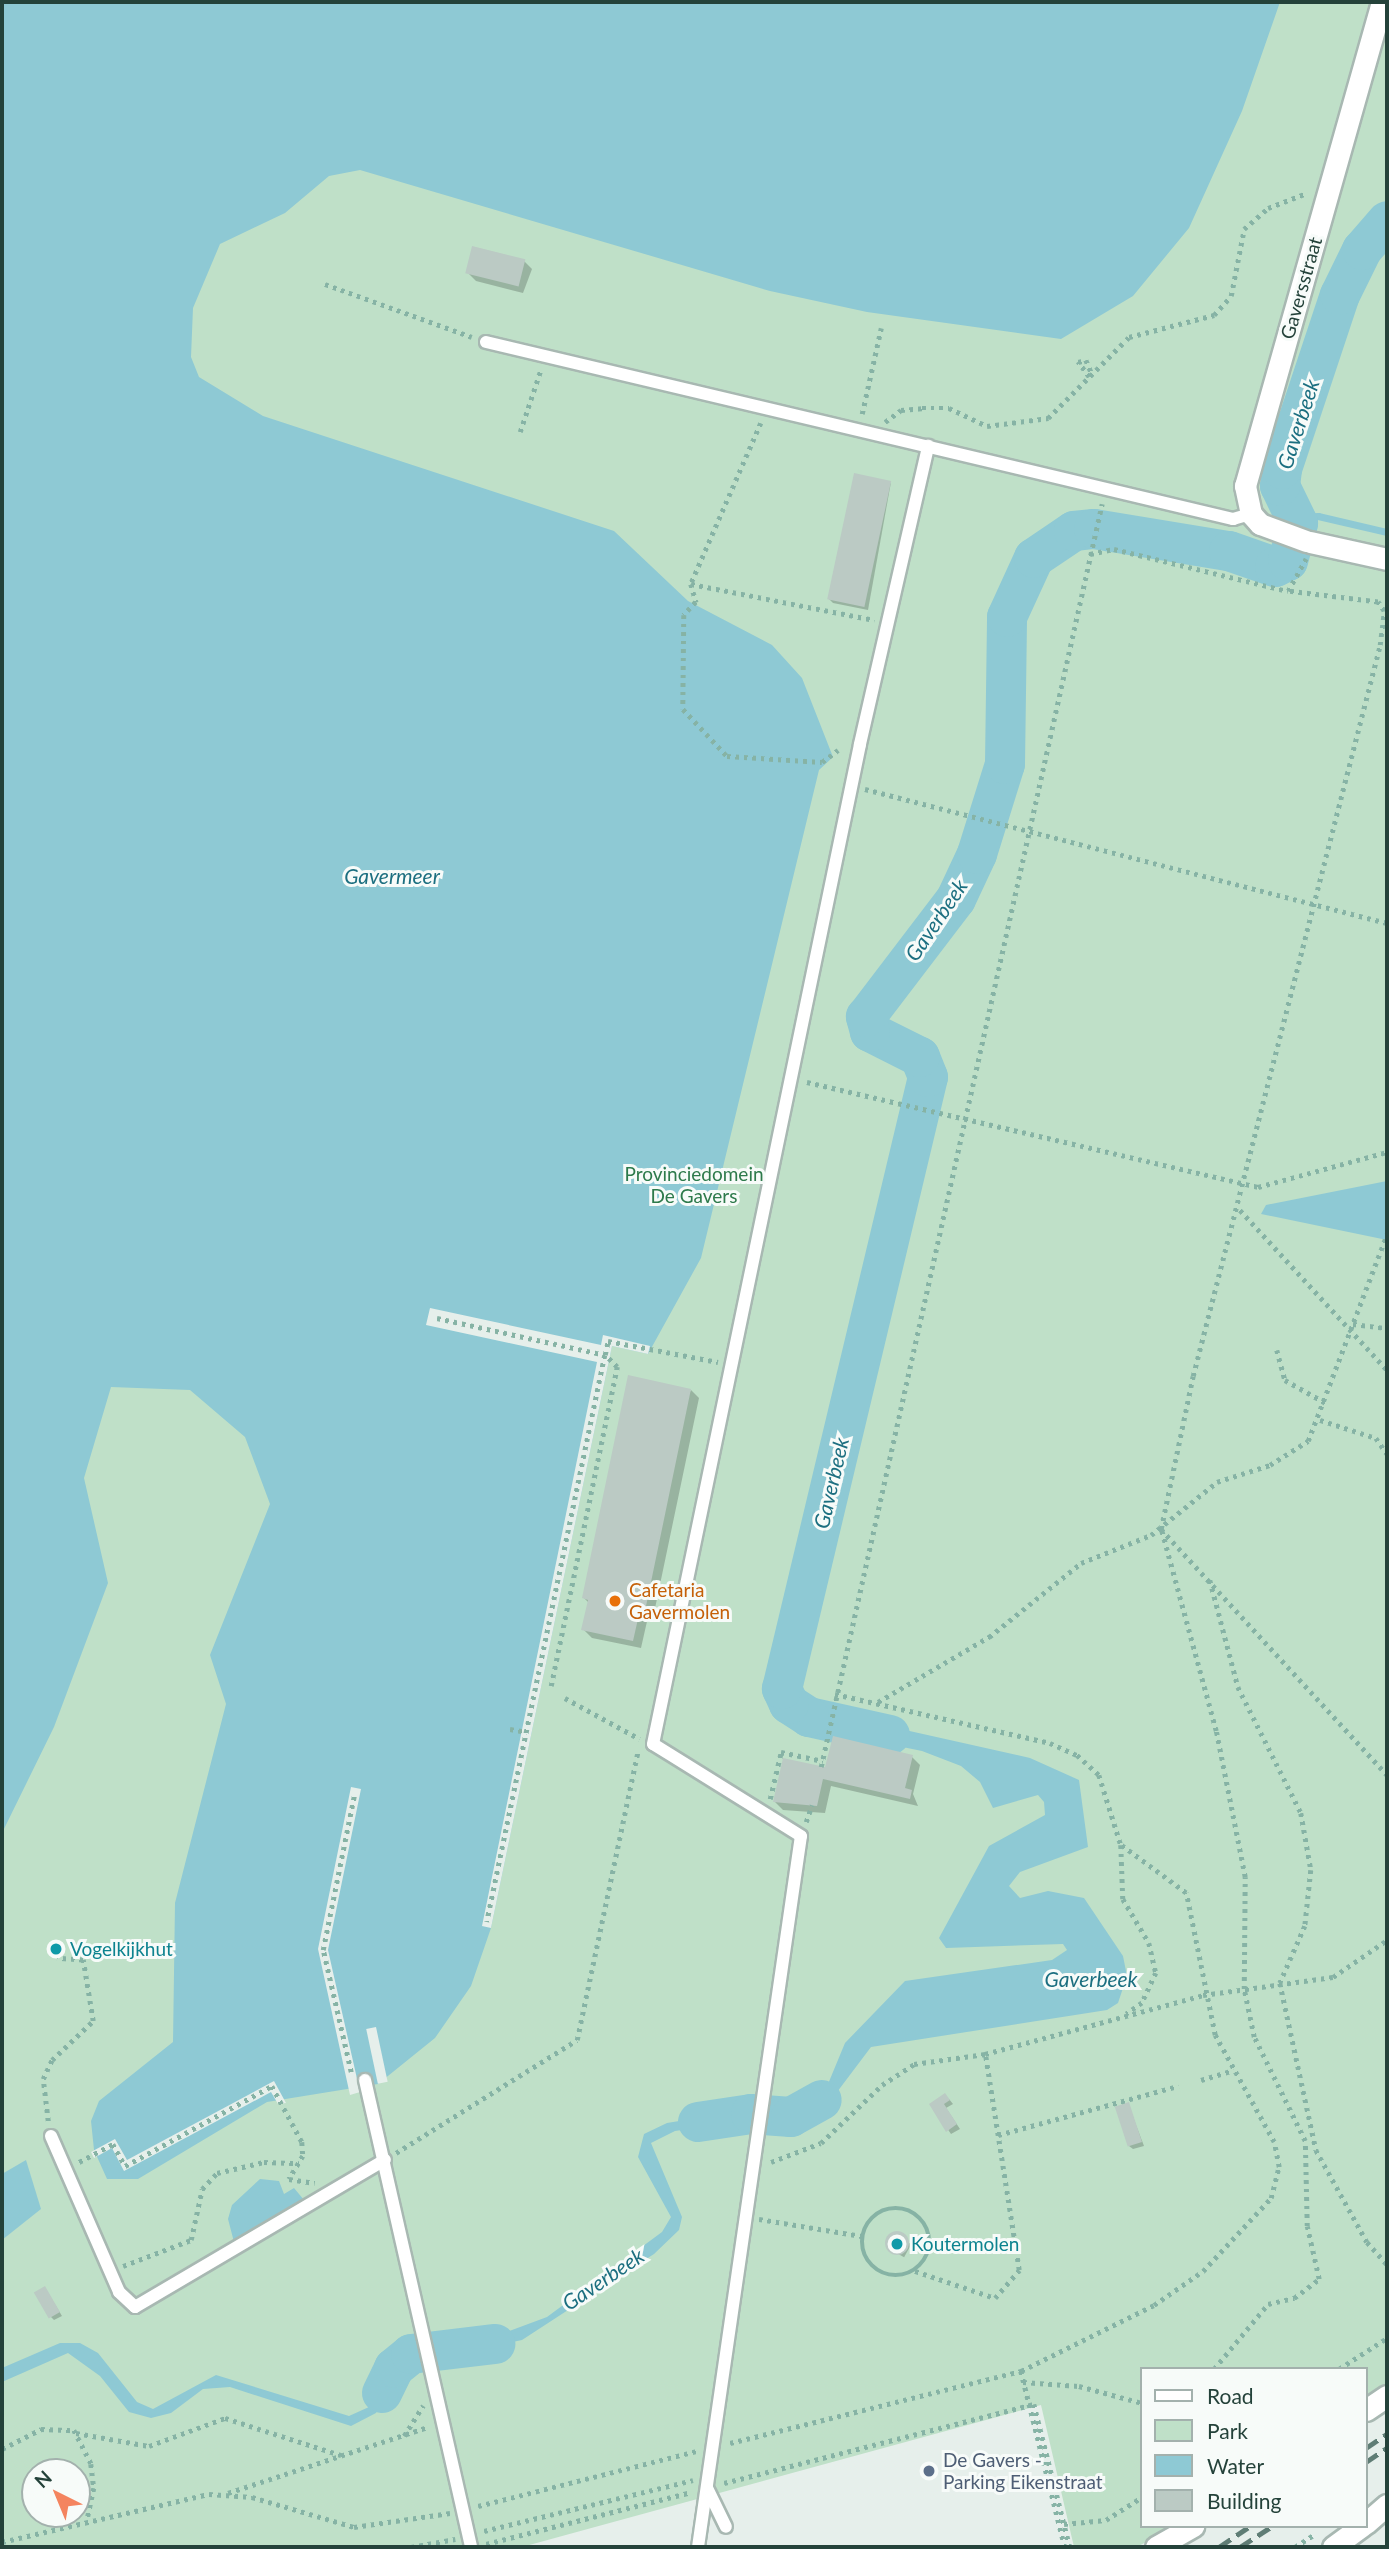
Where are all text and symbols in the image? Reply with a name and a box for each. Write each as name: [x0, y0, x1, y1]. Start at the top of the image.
street label: Gaversstraat: [1276, 234, 1326, 342]
water label: Gaverbeek: [1272, 376, 1324, 472]
water label: Gavermeer: [344, 863, 440, 889]
water label: Gaverbeek: [900, 874, 972, 966]
park label: Provinciedomein De Gavers: [624, 1163, 764, 1207]
water label: Gaverbeek: [808, 1435, 854, 1531]
place label: Cafetaria Gavermolen: [629, 1579, 730, 1623]
marker: Cafetaria Gavermolen: [607, 1593, 623, 1609]
place label: Vogelkijkhut: [70, 1938, 173, 1960]
marker: Vogelkijkhut: [48, 1941, 64, 1957]
water label: Gaverbeek: [1044, 1966, 1138, 1992]
place label: Koutermolen: [911, 2233, 1019, 2255]
marker: Koutermolen: [889, 2236, 905, 2252]
water label: Gaverbeek: [557, 2243, 649, 2315]
legend: [1140, 2367, 1368, 2528]
text: Road: [1207, 2383, 1254, 2408]
text: Park: [1207, 2418, 1248, 2443]
place label: De Gavers - Parking Eikenstraat: [943, 2449, 1103, 2493]
text: Water: [1207, 2453, 1264, 2478]
north arrow: [21, 2458, 91, 2528]
marker: De Gavers - Parking Eikenstraat: [921, 2463, 937, 2479]
text: N: [29, 2465, 56, 2492]
text: Building: [1207, 2488, 1282, 2513]

